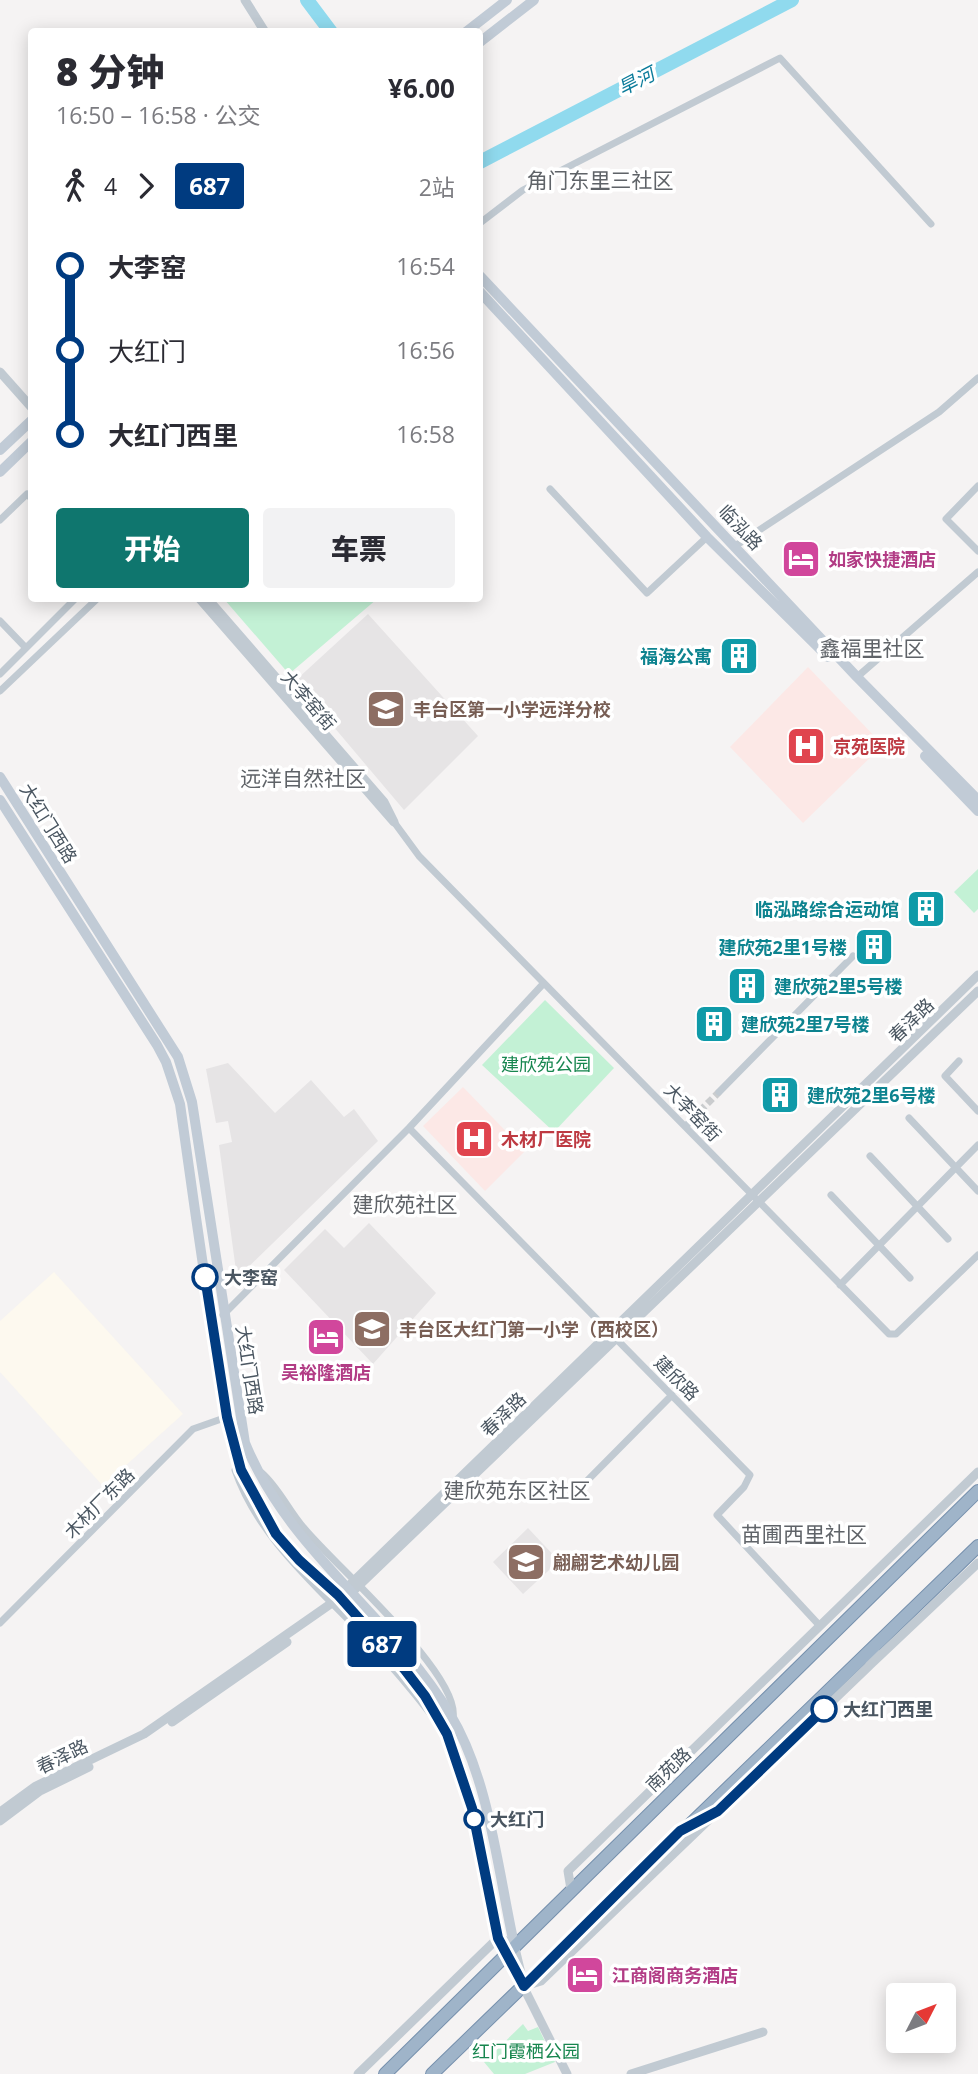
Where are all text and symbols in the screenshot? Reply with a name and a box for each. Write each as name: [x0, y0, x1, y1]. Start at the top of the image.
text: 8 分钟: [56, 45, 164, 97]
water label: 旱河: [613, 59, 662, 101]
text: ¥6.00: [388, 70, 455, 106]
text: 16:50 – 16:58 · 公交: [56, 99, 261, 131]
district label: 角门东里三社区: [527, 166, 674, 194]
icon: walk: [56, 167, 94, 205]
icon: forward: [127, 167, 165, 205]
text: 687: [189, 169, 230, 202]
text: 4: [104, 170, 117, 202]
text: 2站: [419, 171, 455, 203]
text: 大李窑: [108, 249, 186, 285]
text: 16:54: [396, 250, 455, 282]
text: 大红门: [108, 333, 186, 369]
text: 16:56: [396, 334, 455, 366]
text: 大红门西里: [108, 417, 238, 453]
text: 16:58: [396, 418, 455, 450]
street label: 临泓路: [714, 499, 768, 555]
button: 开始: [56, 508, 249, 588]
button: 车票: [263, 508, 455, 588]
hotel icon: 如家快捷酒店: [780, 538, 822, 580]
place label: 如家快捷酒店: [828, 547, 936, 571]
district label: 鑫福里社区: [820, 634, 925, 662]
building icon: 福海公寓: [718, 635, 760, 677]
place label: 福海公寓: [640, 644, 712, 668]
street label: 大李窑街: [276, 665, 342, 735]
school or university icon: 丰台区第一小学远洋分校: [365, 688, 407, 730]
place label: 丰台区第一小学远洋分校: [413, 697, 611, 721]
hospital icon: 京苑医院: [785, 725, 827, 767]
place label: 京苑医院: [833, 734, 905, 758]
district label: 远洋自然社区: [240, 764, 366, 792]
street label: 大红门西路: [15, 778, 83, 868]
building icon: 临泓路综合运动馆: [905, 888, 947, 930]
place label: 临泓路综合运动馆: [755, 897, 899, 921]
building icon: 建欣苑2里1号楼: [853, 926, 895, 968]
place label: 建欣苑2里1号楼: [718, 935, 847, 959]
building icon: 建欣苑2里5号楼: [726, 965, 768, 1007]
place label: 建欣苑2里5号楼: [774, 974, 903, 998]
street label: 春泽路: [883, 993, 939, 1047]
building icon: 建欣苑2里7号楼: [693, 1003, 735, 1045]
place label: 建欣苑2里7号楼: [741, 1012, 870, 1036]
park label: 建欣苑公园: [501, 1052, 591, 1076]
building icon: 建欣苑2里6号楼: [759, 1074, 801, 1116]
street label: 大李窑街: [659, 1078, 727, 1146]
place label: 建欣苑2里6号楼: [807, 1083, 936, 1107]
hospital icon: 木材厂医院: [453, 1118, 495, 1160]
place label: 木材厂医院: [501, 1127, 591, 1151]
district label: 建欣苑社区: [353, 1190, 458, 1218]
marker: 大李窑: [192, 1264, 218, 1290]
place label: 大李窑: [224, 1265, 278, 1289]
school or university icon: 丰台区大红门第一小学（西校区）: [351, 1308, 393, 1350]
hotel icon: 吴裕隆酒店: [305, 1316, 347, 1358]
place label: 丰台区大红门第一小学（西校区）: [399, 1317, 669, 1341]
street label: 大红门西路: [231, 1324, 269, 1416]
street label: 建欣路: [649, 1350, 705, 1406]
place label: 吴裕隆酒店: [281, 1360, 371, 1384]
street label: 春泽路: [475, 1387, 531, 1441]
street label: 木材厂东路: [59, 1463, 139, 1543]
district label: 建欣苑东区社区: [444, 1476, 591, 1504]
district label: 苗圃西里社区: [741, 1520, 867, 1548]
school or university icon: 翩翩艺术幼儿园: [505, 1541, 547, 1583]
place label: 翩翩艺术幼儿园: [553, 1550, 679, 1574]
line badge: 687: [342, 1621, 422, 1667]
text: 687: [361, 1627, 403, 1660]
marker: 大红门西里: [811, 1696, 837, 1722]
place label: 大红门西里: [843, 1697, 933, 1721]
street label: 春泽路: [32, 1733, 92, 1779]
street label: 南苑路: [640, 1742, 696, 1796]
place label: 大红门: [490, 1807, 544, 1831]
marker: 大红门: [464, 1809, 484, 1829]
hotel icon: 江商阁商务酒店: [564, 1954, 606, 1996]
place label: 江商阁商务酒店: [612, 1963, 738, 1987]
north arrow: [886, 1983, 956, 2053]
map controls: [886, 1983, 956, 2053]
park label: 红门霞栖公园: [472, 2039, 580, 2063]

